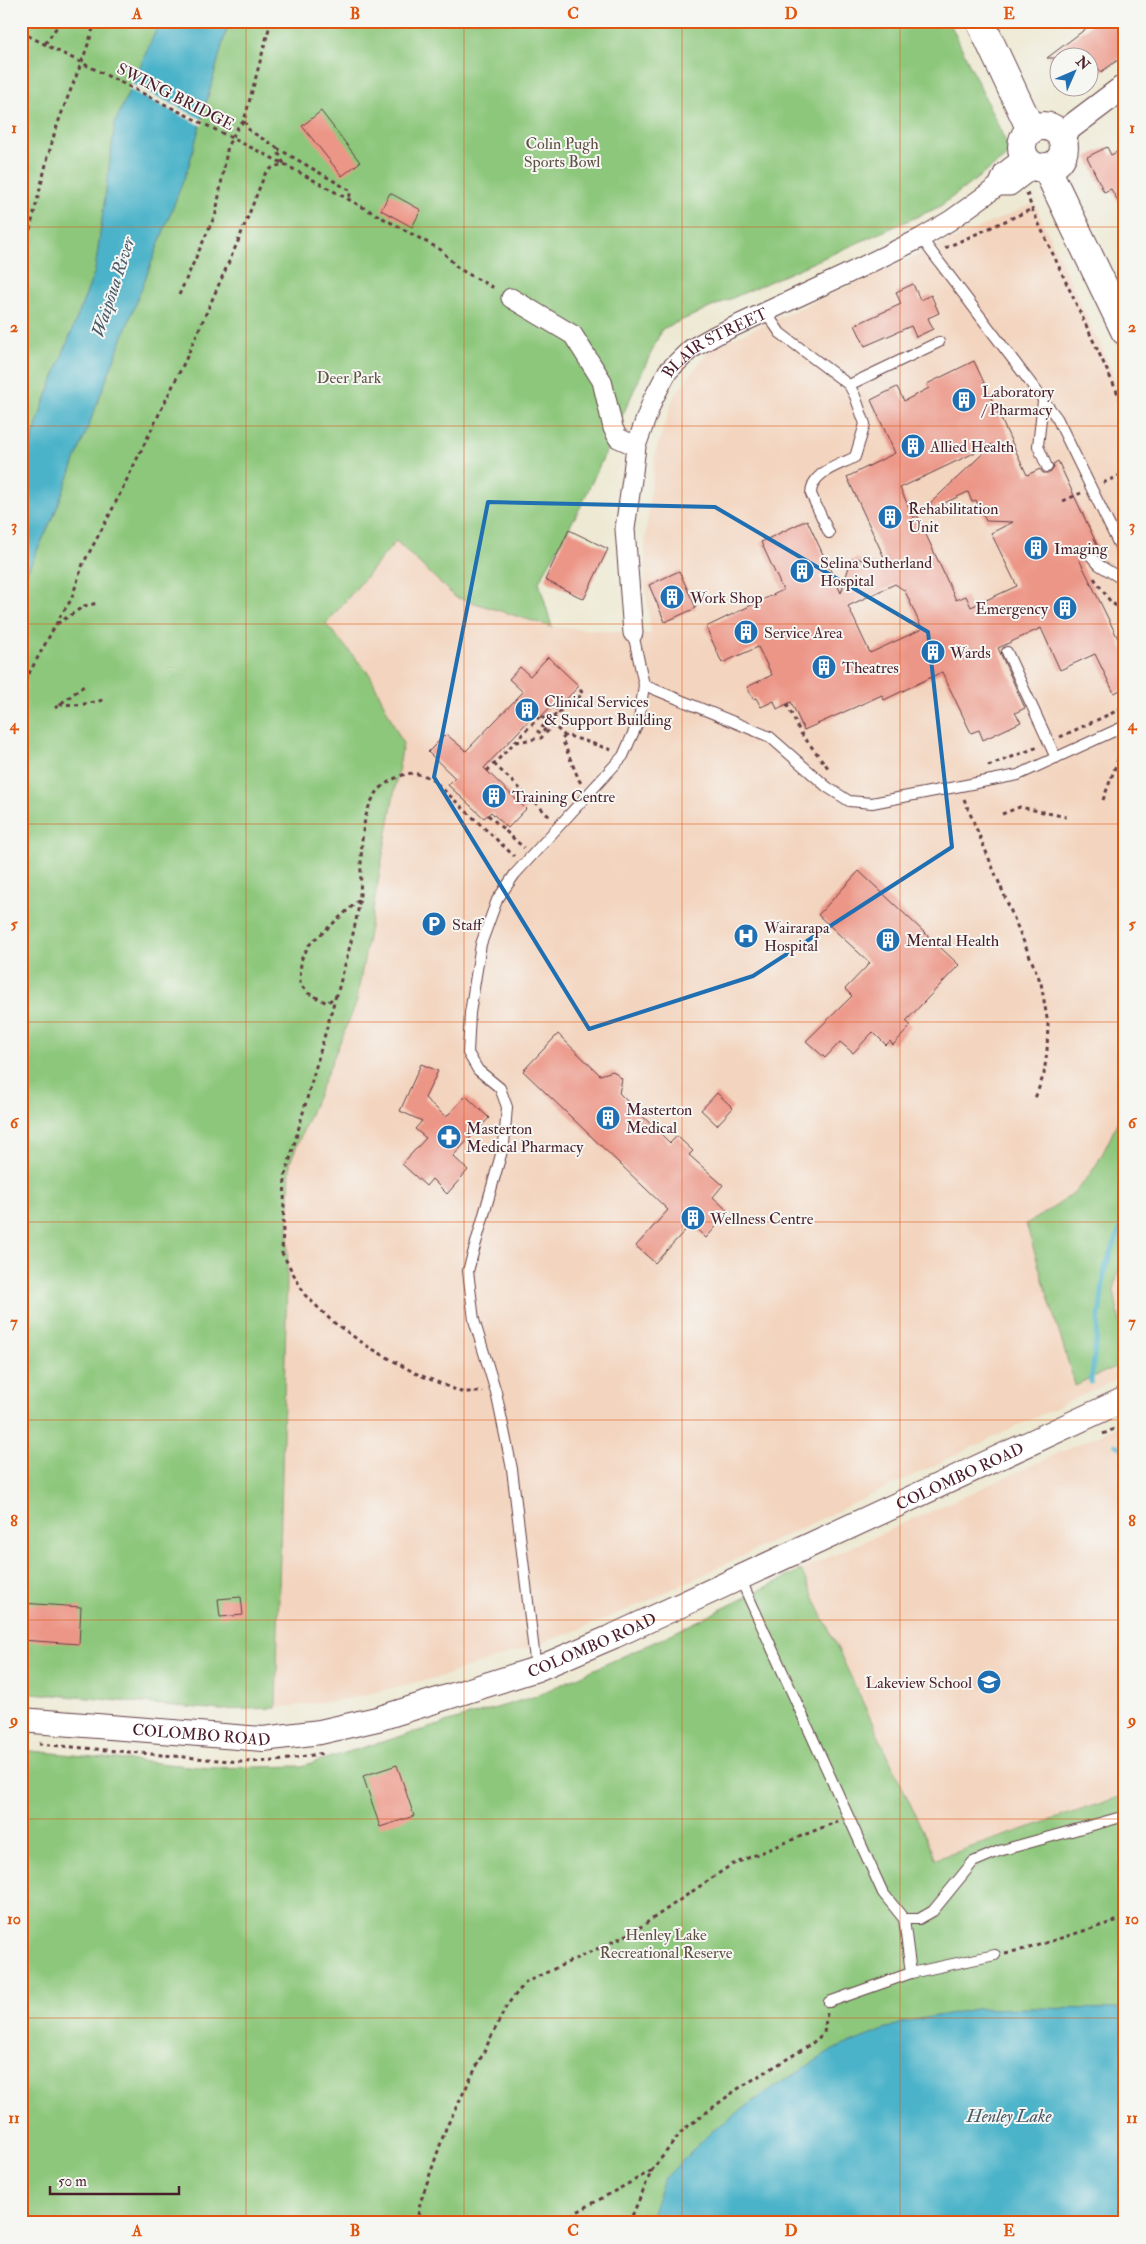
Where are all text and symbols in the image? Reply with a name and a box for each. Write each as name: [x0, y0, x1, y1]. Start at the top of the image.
text: A: [131, 4, 143, 24]
text: B: [350, 4, 360, 24]
text: C: [567, 4, 579, 24]
text: D: [784, 4, 798, 24]
text: E: [1003, 4, 1015, 24]
north arrow: [1048, 48, 1098, 98]
text: N: [1072, 52, 1094, 74]
street label: SWING BRIDGE: [114, 59, 238, 135]
text: 1: [11, 118, 17, 138]
text: 1: [1129, 118, 1135, 138]
park label: Colin Pugh Sports Bowl: [524, 134, 600, 173]
water label: Waipōua River: [86, 233, 141, 340]
street label: BLAIR STREET: [658, 303, 771, 381]
text: 2: [10, 317, 18, 337]
text: 2: [1128, 317, 1136, 337]
park label: Deer Park: [317, 368, 382, 388]
place label: Laboratory / Pharmacy: [981, 382, 1055, 420]
building icon: Laboratory / Pharmacy: [951, 387, 977, 413]
building icon: Allied Health: [900, 433, 926, 459]
place label: Allied Health: [929, 437, 1015, 457]
place label: Rehabilitation Unit: [908, 499, 998, 537]
building icon: Rehabilitation Unit: [877, 504, 903, 530]
text: 3: [11, 516, 17, 536]
text: 3: [1129, 516, 1135, 536]
building icon: Imaging: [1023, 535, 1049, 561]
place label: Imaging: [1054, 539, 1109, 559]
place label: Selina Sutherland Hospital: [820, 553, 932, 592]
building icon: Selina Sutherland Hospital: [789, 558, 815, 584]
building icon: Work Shop: [659, 584, 685, 610]
place label: Work Shop: [689, 588, 763, 609]
building icon: Emergency: [1052, 595, 1078, 621]
place label: Emergency: [975, 599, 1049, 619]
building icon: Service Area: [733, 619, 759, 645]
place label: Service Area: [764, 623, 843, 643]
building icon: Wards: [920, 639, 946, 665]
place label: Wards: [949, 643, 991, 663]
building icon: Theatres: [811, 654, 837, 680]
place label: Theatres: [842, 658, 899, 678]
place label: Clinical Services & Support Building: [544, 692, 673, 731]
building icon: Clinical Services & Support Building: [514, 697, 540, 723]
text: 4: [9, 715, 20, 735]
text: 4: [1127, 715, 1138, 735]
building icon: Training Centre: [481, 783, 507, 809]
place label: Training Centre: [512, 787, 616, 807]
parking icon: Staff: [421, 911, 447, 937]
text: 5: [10, 914, 18, 934]
text: 5: [1128, 914, 1136, 934]
place label: Staff: [452, 915, 485, 935]
place label: Wairarapa Hospital: [763, 918, 830, 957]
hospital icon: Wairarapa Hospital: [733, 923, 759, 949]
building icon: Mental Health: [875, 927, 901, 953]
place label: Mental Health: [906, 931, 1000, 951]
place label: Masterton Medical: [626, 1100, 692, 1138]
building icon: Masterton Medical: [595, 1105, 621, 1131]
text: 6: [10, 1113, 20, 1133]
text: 6: [1128, 1113, 1138, 1133]
place label: Masterton Medical Pharmacy: [466, 1119, 584, 1157]
pharmacy icon: Masterton Medical Pharmacy: [436, 1124, 462, 1150]
building icon: Wellness Centre: [680, 1205, 706, 1231]
place label: Wellness Centre: [709, 1209, 814, 1229]
text: 7: [10, 1312, 18, 1332]
text: 7: [1128, 1312, 1136, 1332]
street label: COLOMBO ROAD: [893, 1438, 1027, 1515]
text: 8: [10, 1511, 18, 1531]
text: 8: [1128, 1511, 1136, 1531]
street label: COLOMBO ROAD: [525, 1609, 660, 1682]
school or university icon: Lakeview School: [976, 1669, 1002, 1695]
place label: Lakeview School: [866, 1673, 972, 1693]
text: 9: [8, 1710, 18, 1730]
text: 9: [1126, 1710, 1136, 1730]
street label: COLOMBO ROAD: [131, 1720, 272, 1751]
text: 10: [7, 1909, 21, 1929]
text: 10: [1125, 1909, 1139, 1929]
park label: Henley Lake Recreational Reserve: [600, 1925, 733, 1963]
water label: Henley Lake: [966, 2105, 1052, 2128]
text: 11: [8, 2108, 20, 2128]
text: 11: [1126, 2108, 1138, 2128]
scale bar: [50, 2164, 179, 2196]
text: 50 m: [58, 2172, 87, 2191]
text: A: [131, 2221, 143, 2241]
text: B: [350, 2221, 360, 2241]
text: C: [567, 2221, 579, 2241]
text: D: [784, 2221, 798, 2241]
text: E: [1003, 2221, 1015, 2241]

